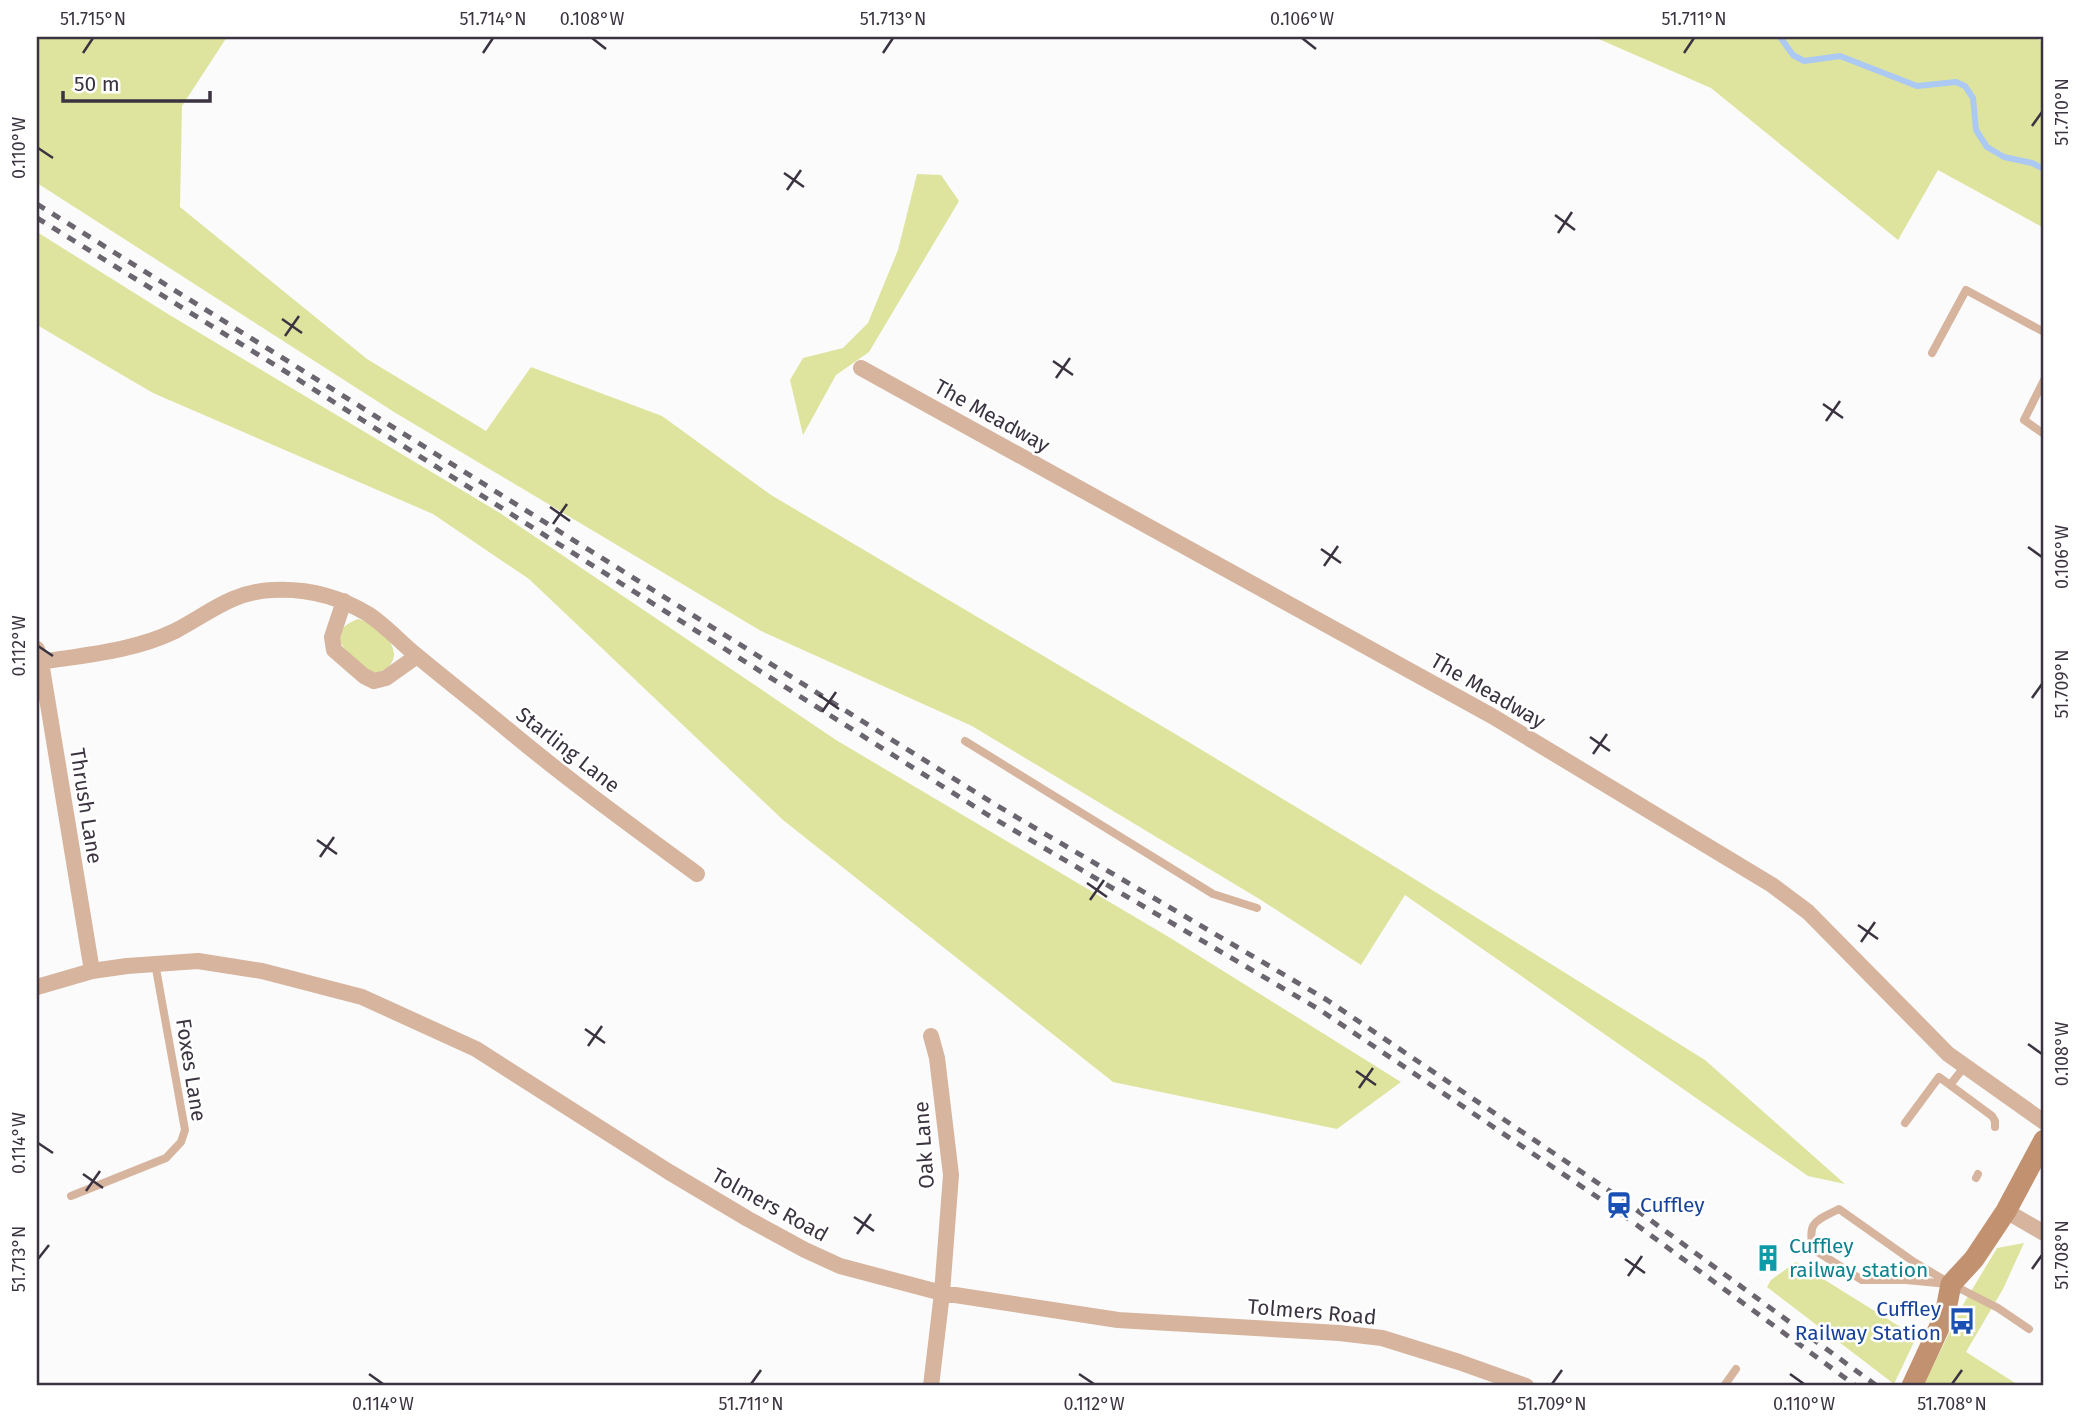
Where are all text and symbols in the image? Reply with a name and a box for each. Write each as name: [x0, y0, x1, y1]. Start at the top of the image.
text: 51.715°N: [60, 8, 126, 30]
text: 51.714°N: [460, 8, 526, 30]
text: 0.108°W: [560, 8, 624, 30]
text: 51.713°N: [860, 8, 926, 30]
text: 0.106°W: [1270, 8, 1334, 30]
text: 51.711°N: [1662, 8, 1726, 30]
scale bar: [63, 60, 210, 104]
text: 50 m: [74, 71, 120, 97]
text: 51.710°N: [2051, 78, 2073, 146]
text: 0.110°W: [8, 117, 30, 179]
street label: The Meadway: [930, 374, 1055, 459]
text: 0.106°W: [2051, 525, 2073, 589]
text: 0.112°W: [8, 615, 30, 677]
street label: The Meadway: [1426, 648, 1550, 735]
text: 51.709°N: [2051, 649, 2073, 719]
street label: Starling Lane: [511, 701, 625, 799]
street label: Thrush Lane: [64, 746, 108, 866]
street label: Foxes Lane: [170, 1017, 212, 1123]
text: 0.108°W: [2051, 1022, 2073, 1086]
street label: Oak Lane: [908, 1100, 940, 1190]
text: 0.114°W: [8, 1112, 30, 1174]
street label: Tolmers Road: [707, 1162, 833, 1248]
station icon: Cuffley: [1604, 1190, 1634, 1220]
place label: Cuffley: [1640, 1192, 1705, 1218]
text: 51.708°N: [2051, 1220, 2073, 1290]
text: 51.713°N: [8, 1226, 30, 1292]
place label: Cuffley railway station: [1789, 1233, 1928, 1283]
building icon: Cuffley railway station: [1753, 1243, 1783, 1273]
street label: Tolmers Road: [1247, 1293, 1377, 1331]
place label: Cuffley Railway Station: [1795, 1296, 1942, 1346]
bus stop icon: Cuffley Railway Station: [1947, 1306, 1977, 1336]
text: 0.114°W: [352, 1393, 414, 1415]
text: 51.711°N: [719, 1393, 783, 1415]
text: 0.112°W: [1063, 1393, 1125, 1415]
text: 51.709°N: [1517, 1393, 1587, 1415]
text: 0.110°W: [1773, 1393, 1835, 1415]
text: 51.708°N: [1917, 1393, 1987, 1415]

